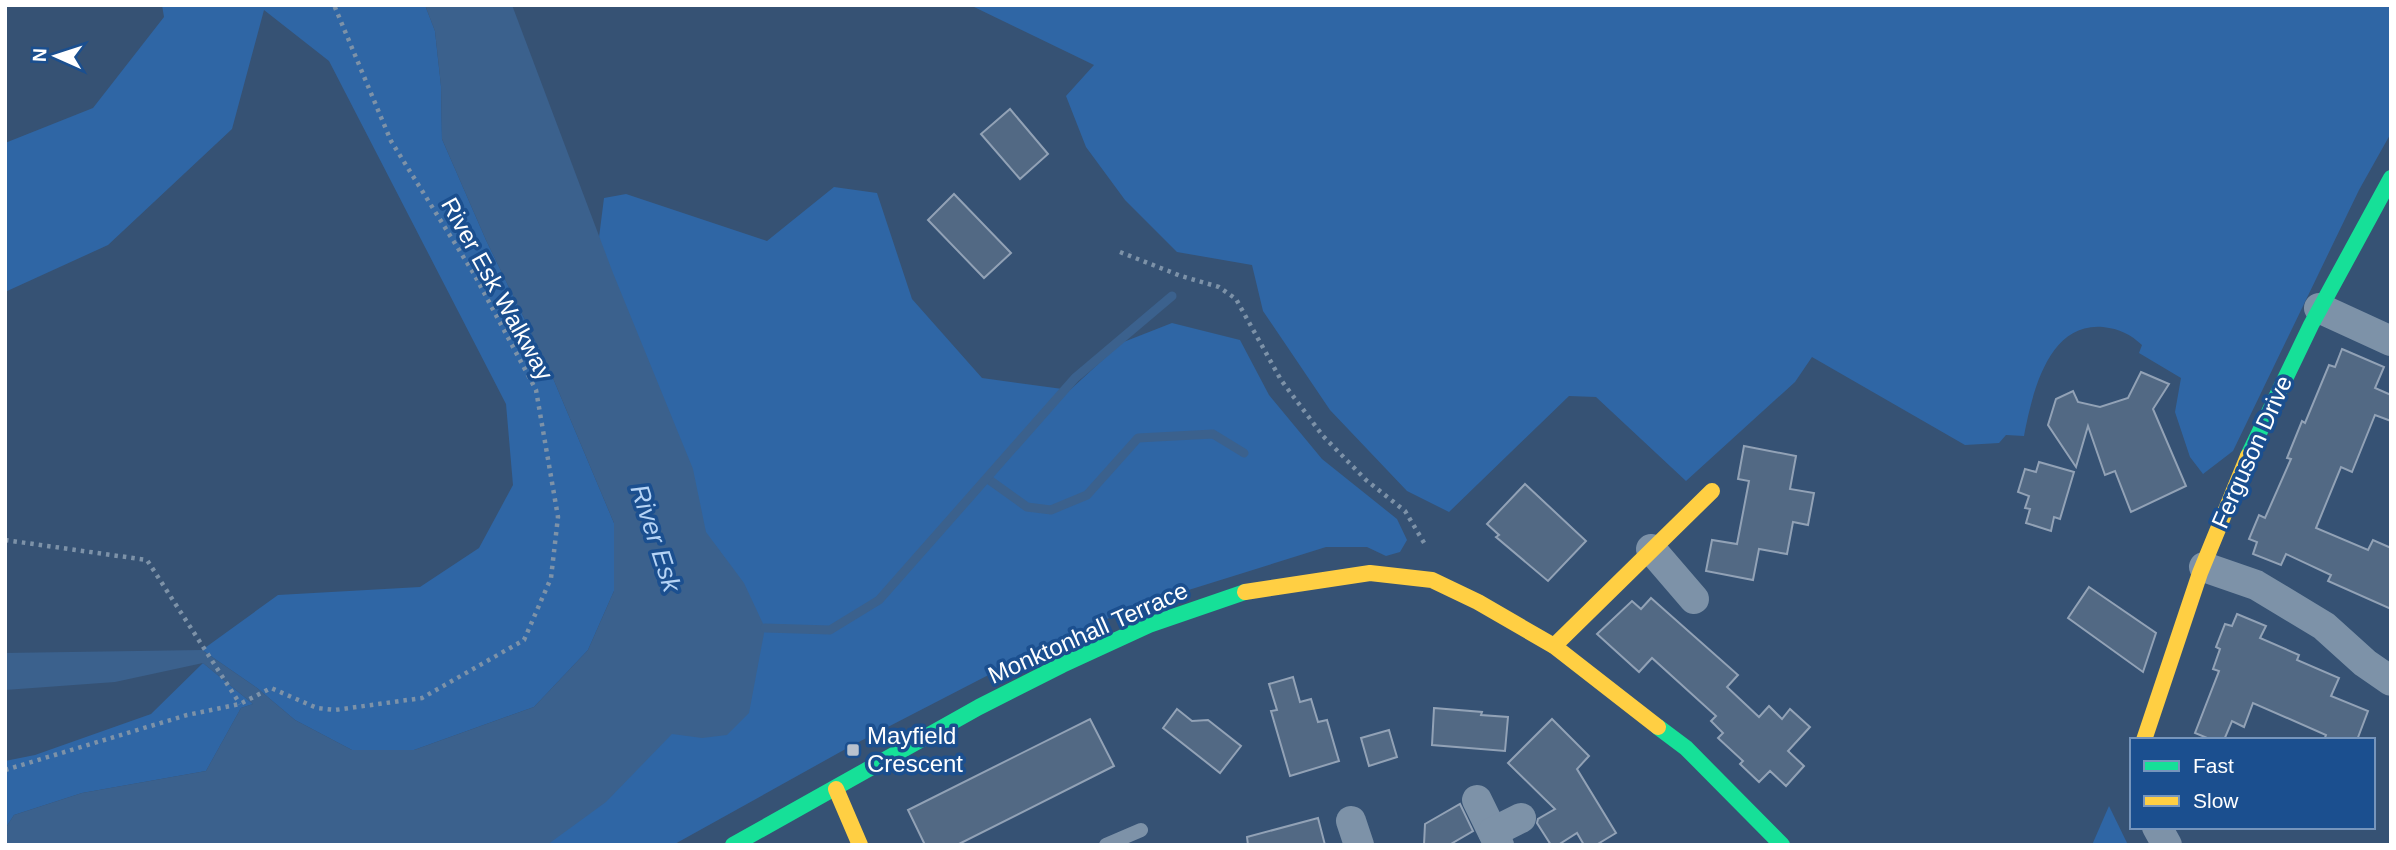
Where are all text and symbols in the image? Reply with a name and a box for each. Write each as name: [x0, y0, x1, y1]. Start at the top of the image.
north arrow: [21, 21, 91, 91]
text: N: [29, 48, 50, 63]
street label: River Esk Walkway: [436, 193, 559, 385]
street label: Ferguson Drive: [2206, 371, 2297, 532]
water label: River Esk: [625, 480, 688, 597]
street label: Monktonhall Terrace: [984, 576, 1192, 689]
place label: Mayfield Crescent: [867, 722, 963, 777]
legend: [2130, 738, 2375, 829]
marker: Mayfield Crescent: [845, 742, 861, 758]
text: Fast: [2193, 754, 2234, 777]
text: Slow: [2193, 789, 2239, 812]

